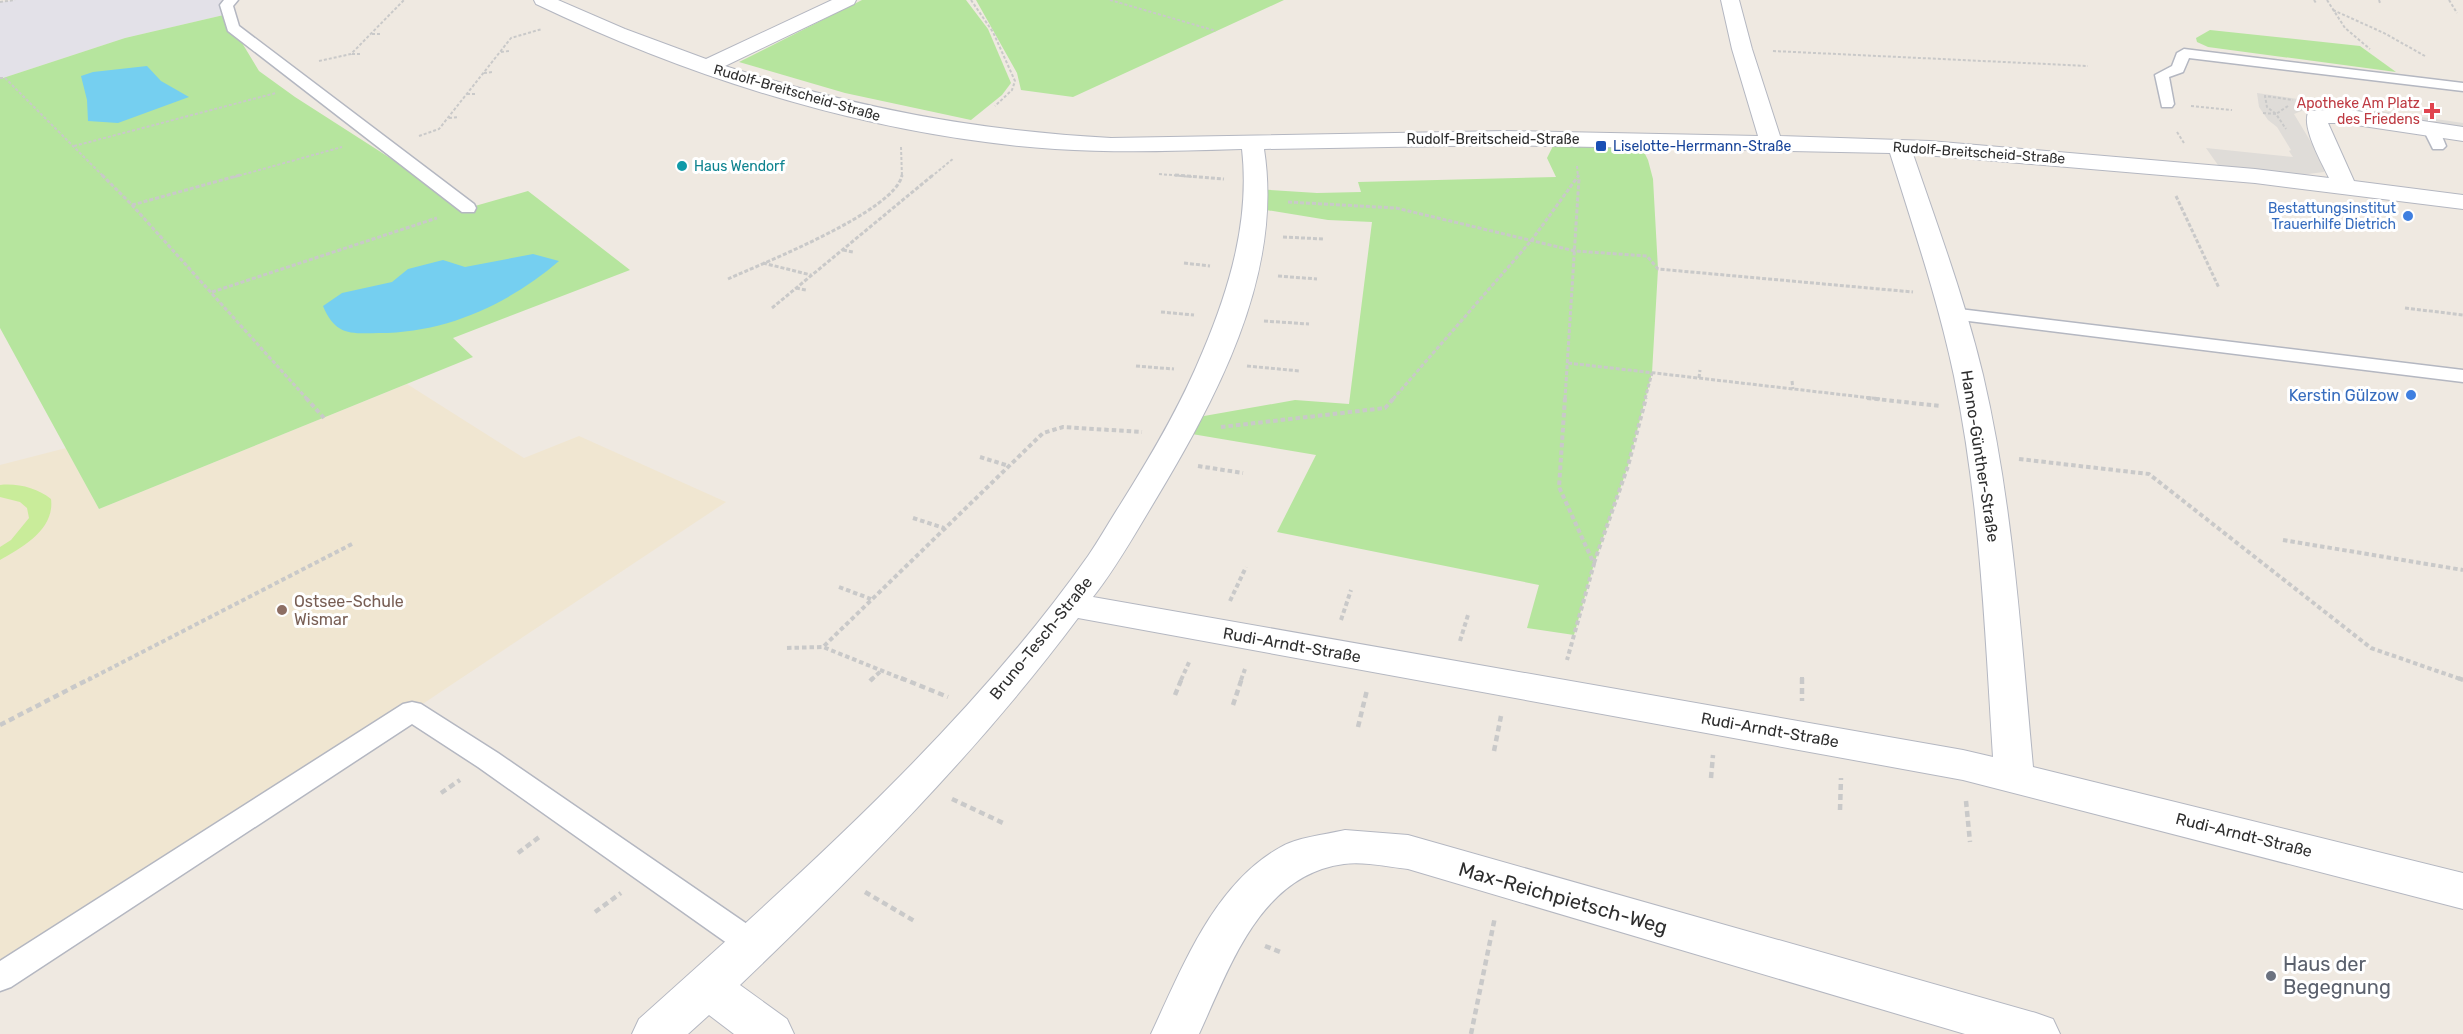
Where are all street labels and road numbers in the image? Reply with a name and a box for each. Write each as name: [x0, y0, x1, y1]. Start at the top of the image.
street label: Rudolf-Breitscheid-Straße: [712, 61, 883, 125]
street label: Rudolf-Breitscheid-Straße: [1407, 131, 1580, 148]
street label: Rudolf-Breitscheid-Straße: [1892, 138, 2066, 168]
street label: Hanno-Günther-Straße: [1957, 369, 2003, 543]
street label: Bruno-Tesch-Straße: [986, 573, 1096, 703]
street label: Rudi-Arndt-Straße: [1221, 624, 1363, 667]
street label: Rudi-Arndt-Straße: [1699, 709, 1841, 752]
street label: Rudi-Arndt-Straße: [2174, 809, 2314, 861]
street label: Max-Reichpietsch-Weg: [1456, 857, 1670, 939]

